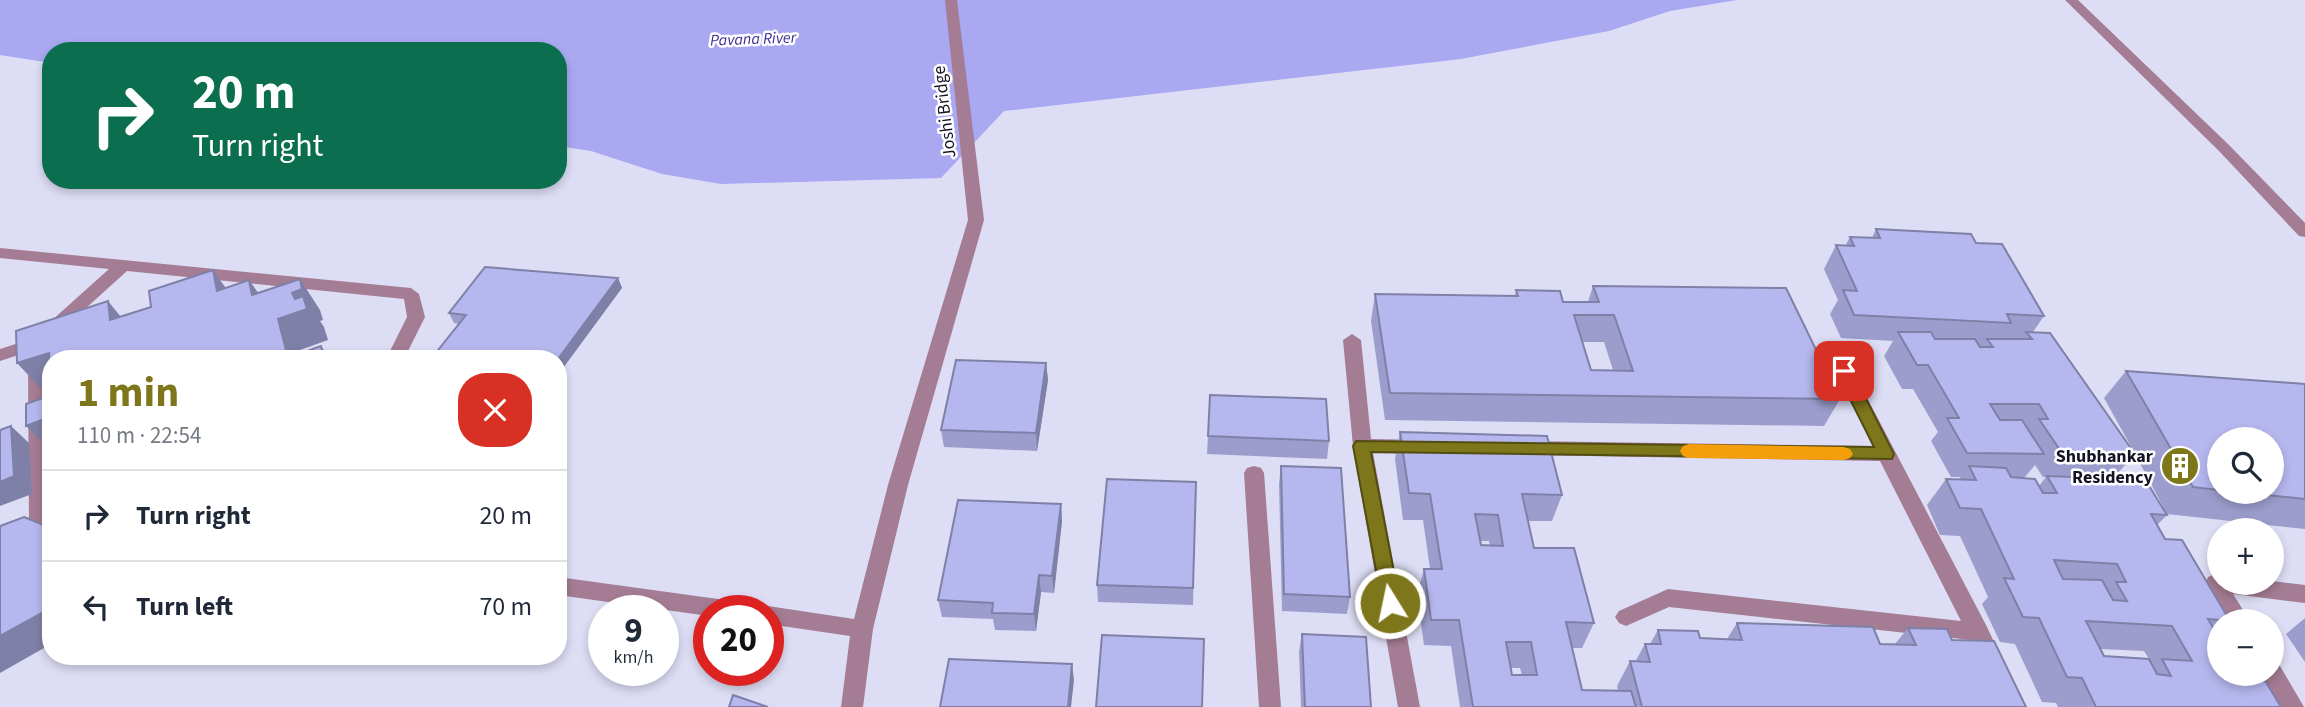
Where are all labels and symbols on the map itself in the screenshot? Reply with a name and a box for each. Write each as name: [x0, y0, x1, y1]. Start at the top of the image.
water label: Pavana River: [710, 26, 798, 51]
street label: Joshi Bridge: [926, 64, 963, 159]
pin: [1814, 341, 1874, 401]
place label: Shubhankar Residency: [2056, 444, 2154, 490]
building icon: Shubhankar Residency: [2159, 445, 2201, 487]
position arrow: [1353, 566, 1427, 640]
speed limit sign: 20: [693, 595, 784, 686]

